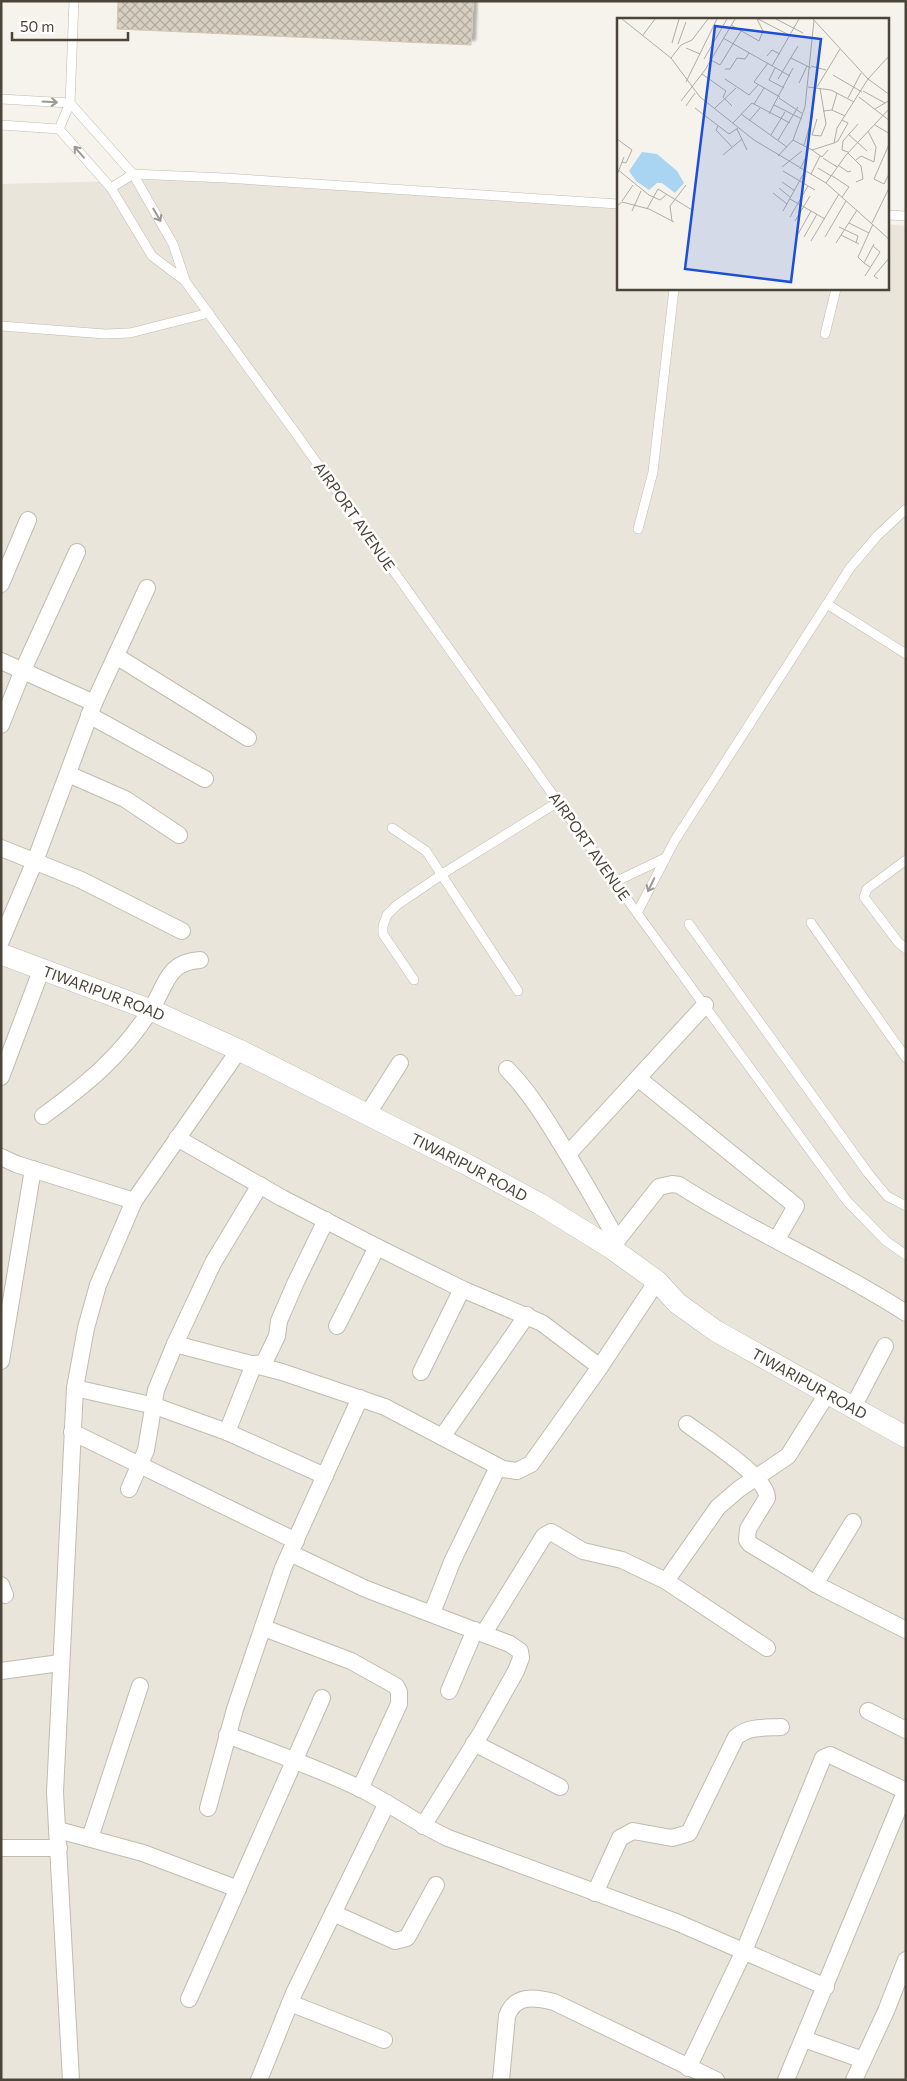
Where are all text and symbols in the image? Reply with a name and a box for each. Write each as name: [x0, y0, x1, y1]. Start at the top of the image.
scale bar: [12, 10, 129, 42]
text: 50 m: [20, 17, 54, 35]
inset map: [617, 18, 890, 290]
one-way arrow: [42, 98, 58, 107]
one-way arrow: [73, 145, 85, 158]
one-way arrow: [152, 208, 162, 223]
street label: AIRPORT AVENUE: [311, 458, 399, 574]
street label: AIRPORT AVENUE: [546, 788, 634, 904]
one-way arrow: [645, 878, 655, 893]
street label: TIWARIPUR ROAD: [40, 961, 168, 1024]
street label: TIWARIPUR ROAD: [408, 1129, 531, 1205]
street label: TIWARIPUR ROAD: [749, 1344, 870, 1423]

